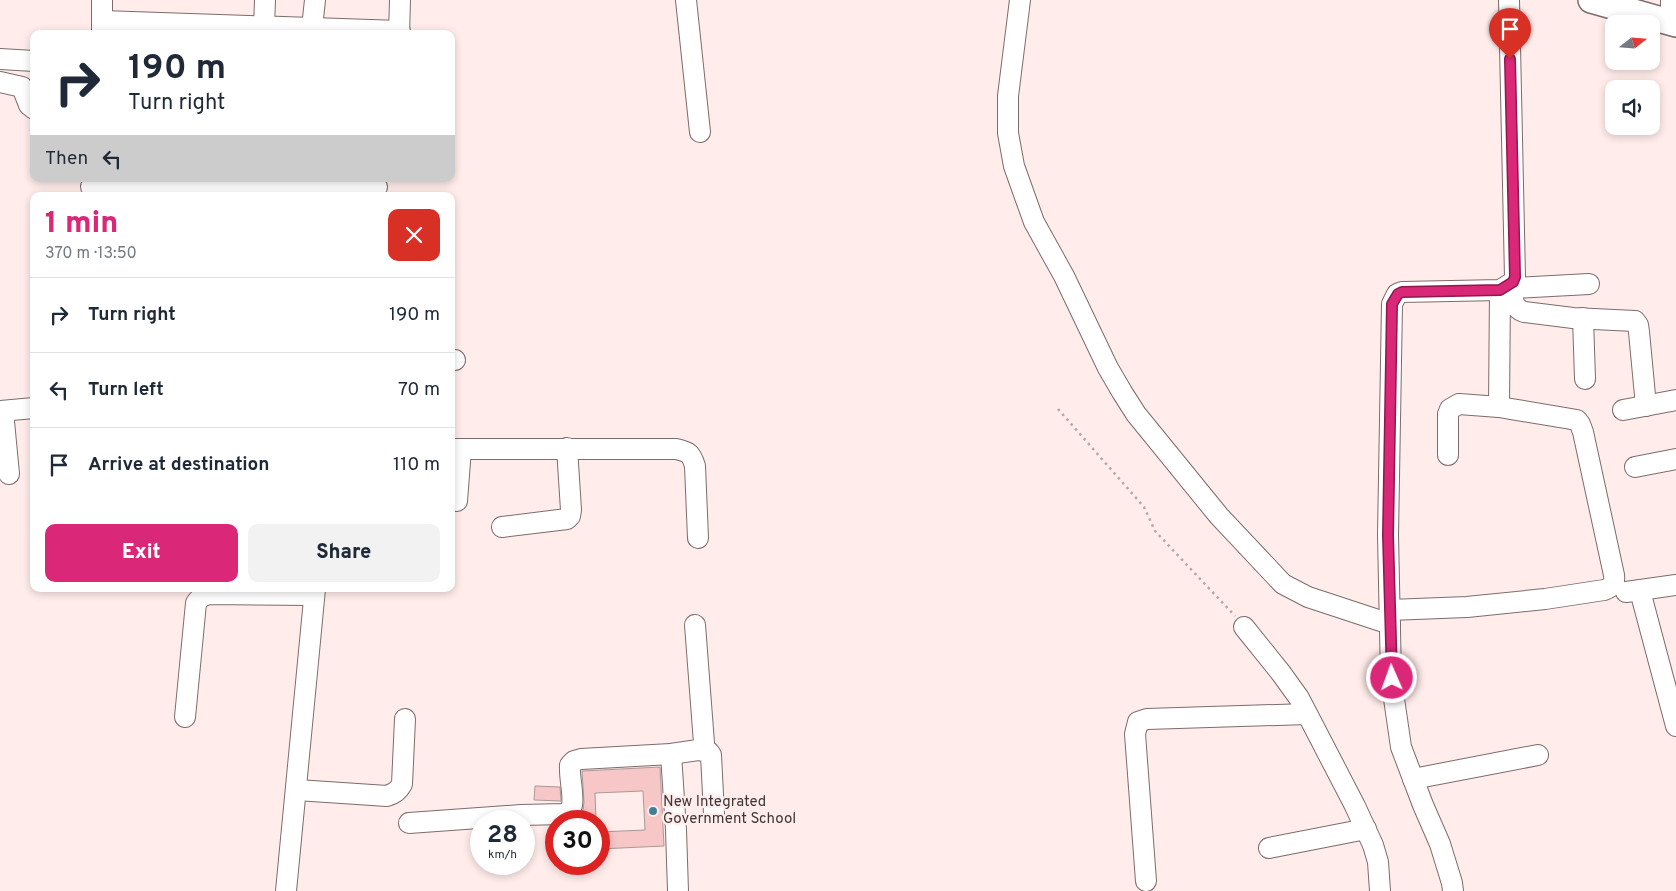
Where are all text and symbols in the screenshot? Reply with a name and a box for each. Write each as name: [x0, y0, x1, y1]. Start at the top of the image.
pin: [1489, 8, 1531, 59]
icon: arrive: [1496, 15, 1524, 43]
north arrow: [1605, 15, 1660, 70]
map controls: [1605, 15, 1660, 135]
text: 190 m: [128, 47, 226, 91]
icon: right: [45, 50, 110, 115]
button: sound: [1605, 80, 1660, 135]
text: Turn right: [128, 90, 225, 117]
icon: left: [98, 145, 126, 173]
text: Then: [45, 147, 88, 171]
text: 1 min: [45, 206, 118, 243]
button: close: [388, 209, 440, 261]
text: 370 m · 13:50: [45, 244, 137, 264]
icon: right: [45, 301, 73, 329]
text: Turn right: [88, 303, 176, 327]
text: 190 m: [389, 303, 440, 327]
icon: left: [45, 376, 73, 404]
text: Turn left: [88, 378, 164, 402]
text: 70 m: [398, 378, 440, 402]
icon: arrive: [45, 451, 73, 479]
text: Arrive at destination: [88, 453, 269, 477]
text: 110 m: [393, 453, 440, 477]
button: Exit: [45, 524, 238, 582]
button: Share: [248, 524, 440, 582]
position arrow: [1365, 651, 1417, 703]
place label: New Integrated Government School: [663, 793, 796, 829]
marker: New Integrated Government School: [647, 805, 659, 817]
speed limit sign: 30: [545, 810, 610, 875]
text: 28: [487, 820, 518, 852]
text: km/h: [488, 847, 517, 863]

